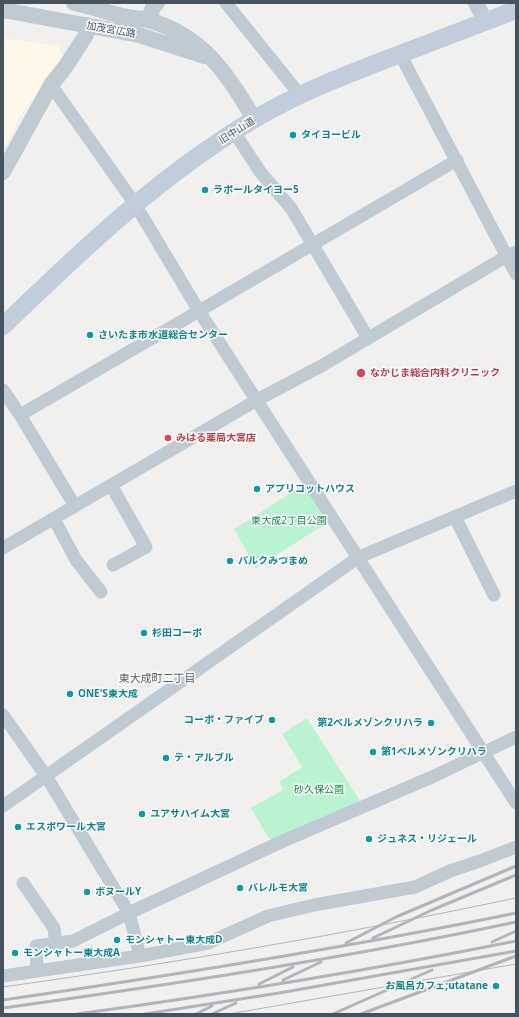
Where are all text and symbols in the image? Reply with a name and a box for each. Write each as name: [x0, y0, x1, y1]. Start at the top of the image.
street label: 加茂宮広路: [85, 20, 137, 40]
street label: 旧中山道: [217, 115, 257, 147]
place label: タイヨービル: [301, 129, 361, 141]
marker: タイヨービル: [288, 130, 298, 140]
place label: ラポールタイヨー5: [213, 184, 299, 196]
marker: ラポールタイヨー5: [200, 185, 210, 195]
place label: さいたま市水道総合センター: [98, 329, 228, 341]
marker: さいたま市水道総合センター: [85, 330, 95, 340]
marker: なかじま総合内科クリニック: [355, 367, 367, 379]
place label: なかじま総合内科クリニック: [370, 367, 500, 379]
place label: みはる薬局大宮店: [176, 432, 256, 444]
marker: みはる薬局大宮店: [163, 433, 173, 443]
place label: アプリコットハウス: [265, 483, 355, 495]
marker: アプリコットハウス: [252, 484, 262, 494]
park label: 東大成2丁目公園: [251, 515, 327, 527]
place label: パルクみつまめ: [238, 555, 308, 567]
marker: パルクみつまめ: [225, 556, 235, 566]
place label: 杉田コーポ: [152, 627, 202, 639]
marker: 杉田コーポ: [139, 628, 149, 638]
district label: 東大成町二丁目: [119, 672, 195, 686]
place label: ONE'S東大成: [78, 688, 138, 700]
marker: ONE'S東大成: [65, 689, 75, 699]
place label: コーポ・ファイブ: [184, 714, 264, 726]
marker: コーポ・ファイブ: [267, 715, 277, 725]
place label: 第2ベルメゾンクリハラ: [317, 717, 423, 729]
marker: 第2ベルメゾンクリハラ: [426, 718, 436, 728]
place label: 第1ベルメゾンクリハラ: [381, 746, 487, 758]
marker: 第1ベルメゾンクリハラ: [368, 747, 378, 757]
place label: テ・アルブル: [174, 752, 234, 764]
marker: テ・アルブル: [161, 753, 171, 763]
park label: 砂久保公園: [294, 784, 344, 796]
place label: ユアサハイム大宮: [150, 808, 230, 820]
marker: ユアサハイム大宮: [137, 809, 147, 819]
place label: エスポワール大宮: [26, 821, 106, 833]
marker: エスポワール大宮: [13, 822, 23, 832]
place label: ジュネス・リジェール: [377, 833, 477, 845]
marker: ジュネス・リジェール: [364, 834, 374, 844]
place label: パレルモ大宮: [248, 882, 308, 894]
marker: パレルモ大宮: [235, 883, 245, 893]
place label: ボヌールY: [95, 886, 141, 898]
marker: ボヌールY: [82, 887, 92, 897]
place label: モンシャトー東大成D: [125, 934, 222, 946]
marker: モンシャトー東大成D: [112, 935, 122, 945]
place label: モンシャトー東大成A: [23, 947, 120, 959]
marker: モンシャトー東大成A: [10, 948, 20, 958]
place label: お風呂カフェ;utatane: [385, 980, 488, 992]
marker: お風呂カフェ;utatane: [491, 981, 501, 991]

